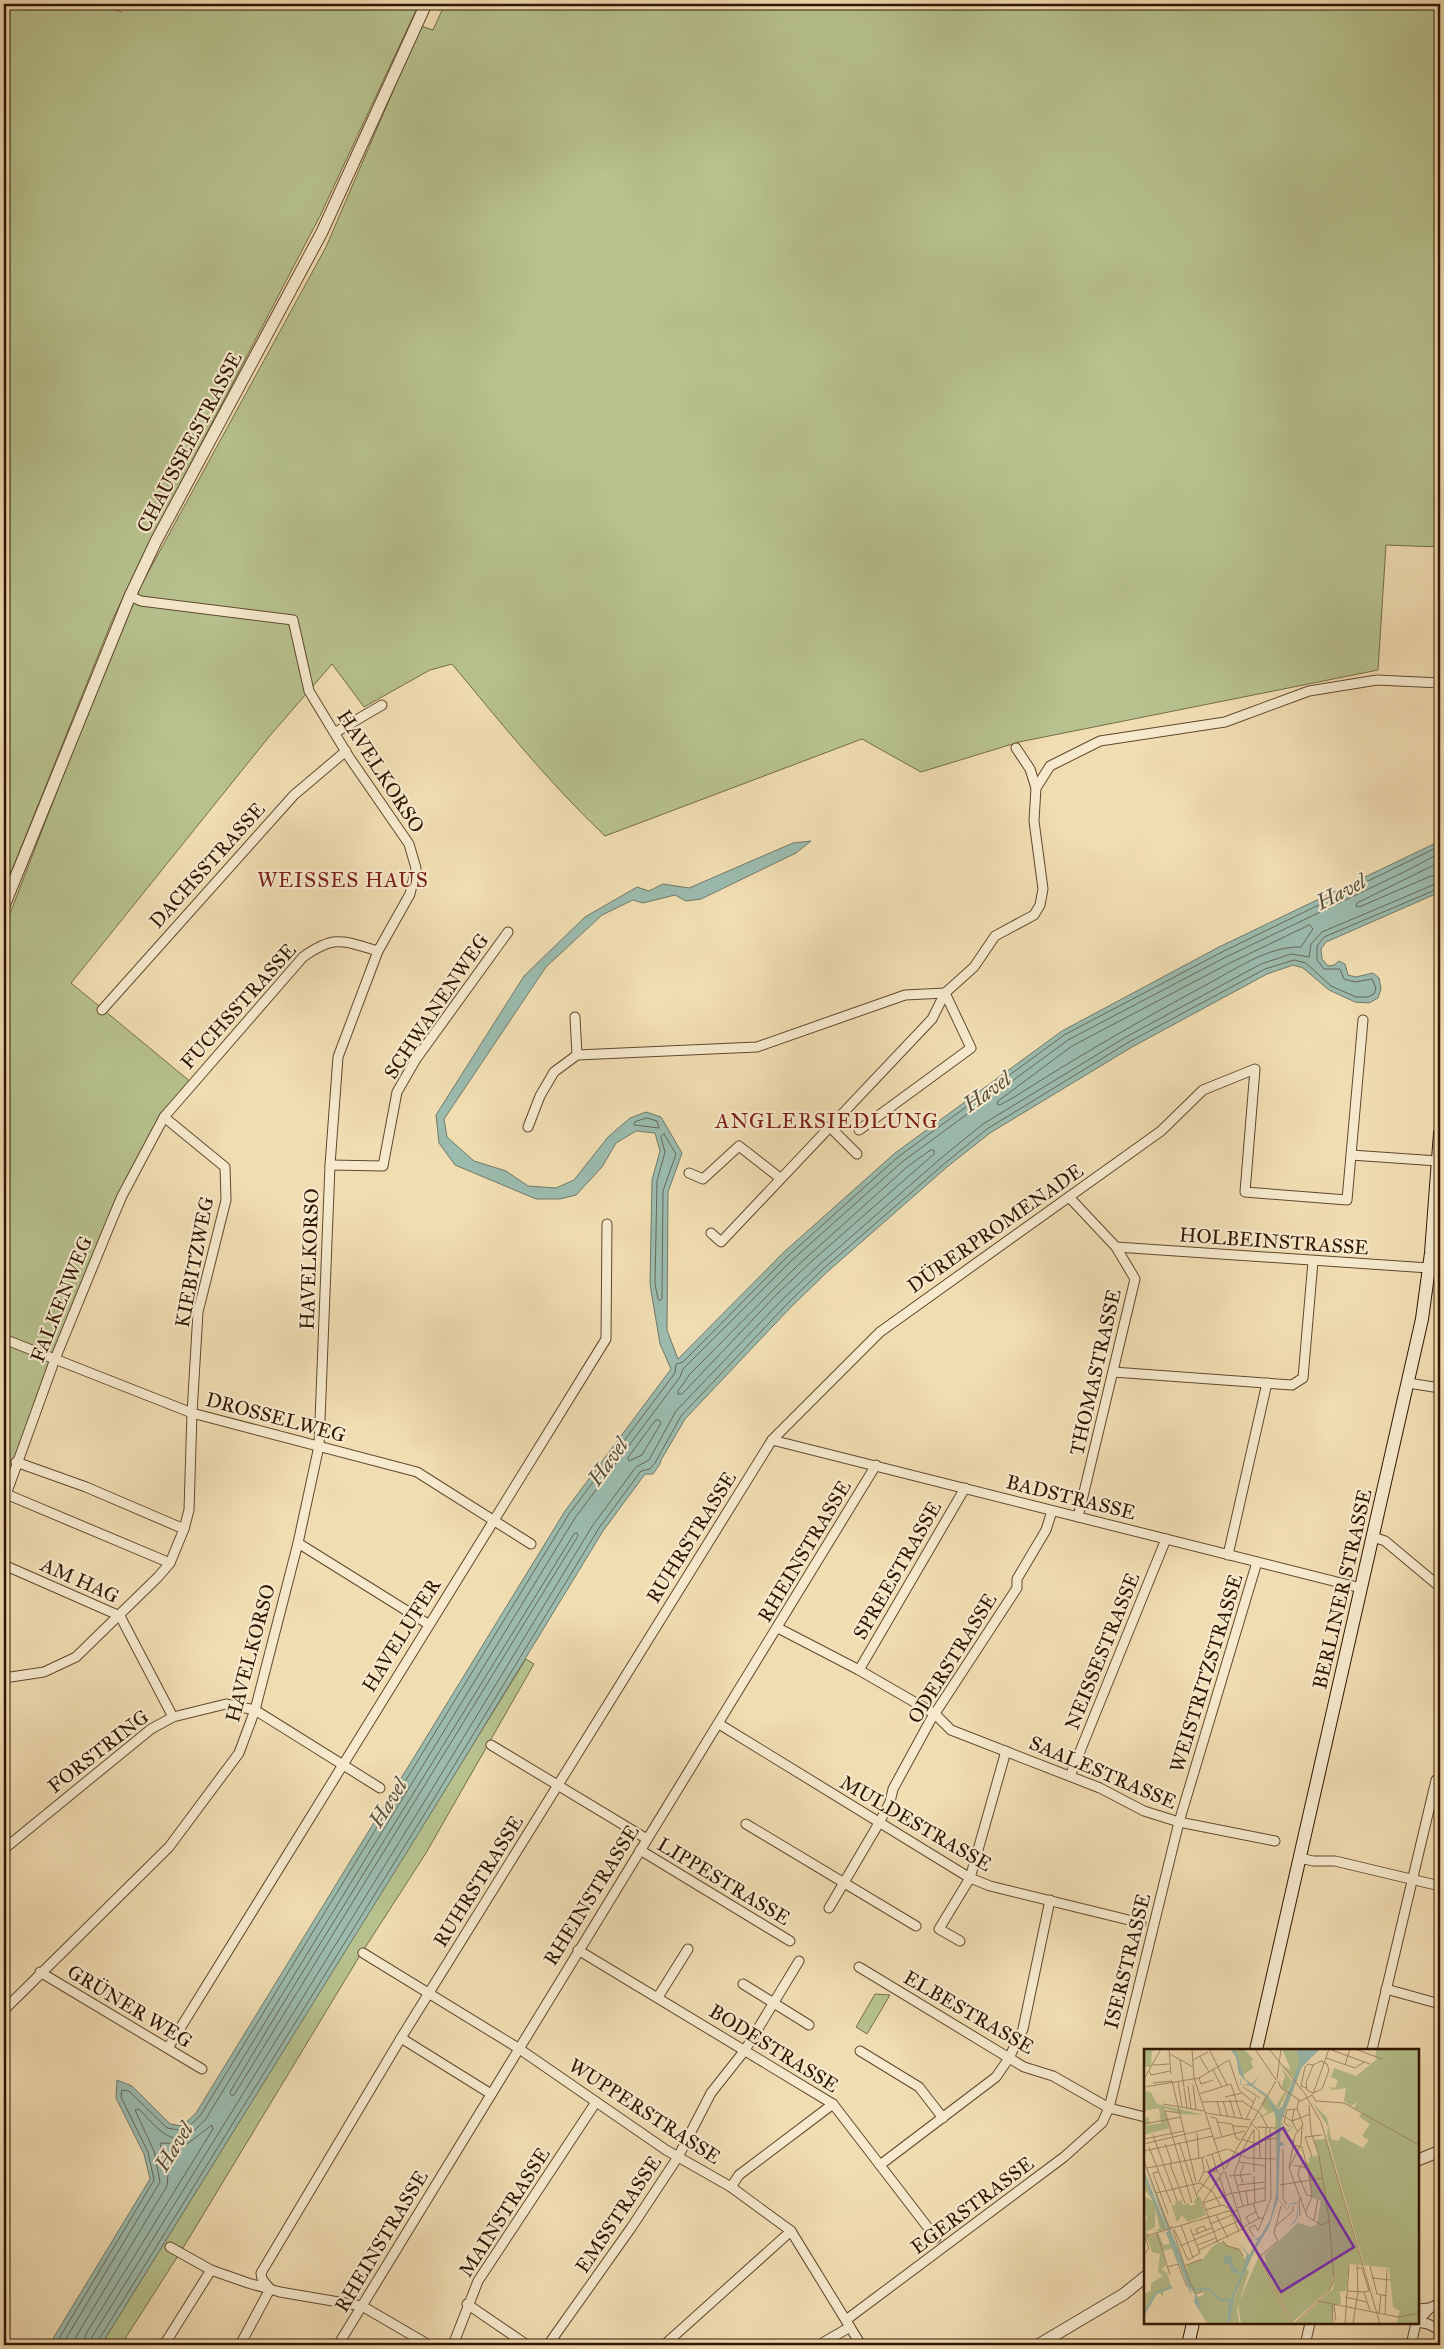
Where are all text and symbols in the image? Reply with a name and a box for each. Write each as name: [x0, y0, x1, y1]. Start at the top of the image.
street label: CHAUSSEESTRASSE: [131, 348, 247, 536]
street label: HAVELKORSO: [332, 705, 430, 837]
street label: DACHSSTRASSE: [144, 797, 270, 933]
district label: WEISSES HAUS: [257, 867, 429, 893]
water label: Havel: [1311, 867, 1372, 916]
street label: SCHWANENWEG: [378, 929, 494, 1083]
street label: FUCHSSTRASSE: [175, 938, 301, 1074]
water label: Havel: [957, 1065, 1018, 1118]
district label: ANGLERSIEDLUNG: [714, 1108, 939, 1134]
street label: DÜRERPROMENADE: [902, 1158, 1088, 1298]
street label: HAVELKORSO: [295, 1188, 323, 1330]
street label: KIEBITZWEG: [170, 1195, 218, 1329]
street label: HOLBEINSTRASSE: [1179, 1222, 1369, 1260]
street label: FALKENWEG: [25, 1232, 97, 1366]
street label: THOMASTRASSE: [1064, 1286, 1126, 1458]
street label: DROSSELWEG: [203, 1387, 349, 1447]
water label: Havel: [581, 1431, 635, 1492]
street label: RUHRSTRASSE: [641, 1467, 741, 1607]
street label: BADSTRASSE: [1004, 1469, 1138, 1525]
street label: RHEINSTRASSE: [752, 1476, 856, 1626]
street label: BERLINER STRASSE: [1307, 1487, 1377, 1691]
street label: SPREESTRASSE: [848, 1497, 946, 1643]
street label: AM HAG: [36, 1552, 123, 1608]
street label: NEISSESTRASSE: [1060, 1569, 1144, 1733]
street label: WEISTRITZSTRASSE: [1164, 1571, 1248, 1775]
street label: HAVELUFER: [357, 1573, 446, 1696]
street label: HAVELKORSO: [220, 1581, 280, 1725]
street label: ODERSTRASSE: [902, 1588, 1002, 1728]
street label: FORSTRING: [43, 1704, 153, 1798]
street label: SAALESTRASSE: [1026, 1730, 1180, 1814]
street label: MULDESTRASSE: [836, 1770, 996, 1876]
water label: Havel: [363, 1772, 414, 1833]
street label: RUHRSTRASSE: [428, 1811, 528, 1951]
street label: RHEINSTRASSE: [538, 1820, 644, 1970]
street label: LIPPESTRASSE: [653, 1832, 795, 1930]
street label: ISERSTRASSE: [1099, 1891, 1155, 2031]
street label: GRÜNER WEG: [63, 1959, 197, 2053]
street label: ELBESTRASSE: [900, 1965, 1038, 2059]
street label: BODESTRASSE: [705, 1999, 843, 2097]
inset map: [1144, 2049, 1419, 2324]
street label: WUPPERSTRASSE: [565, 2053, 725, 2169]
water label: Havel: [149, 2116, 200, 2177]
street label: MAINSTRASSE: [453, 2143, 555, 2281]
street label: EMSSTRASSE: [570, 2151, 666, 2277]
street label: EGERSTRASSE: [906, 2151, 1038, 2259]
street label: RHEINSTRASSE: [329, 2166, 433, 2316]

